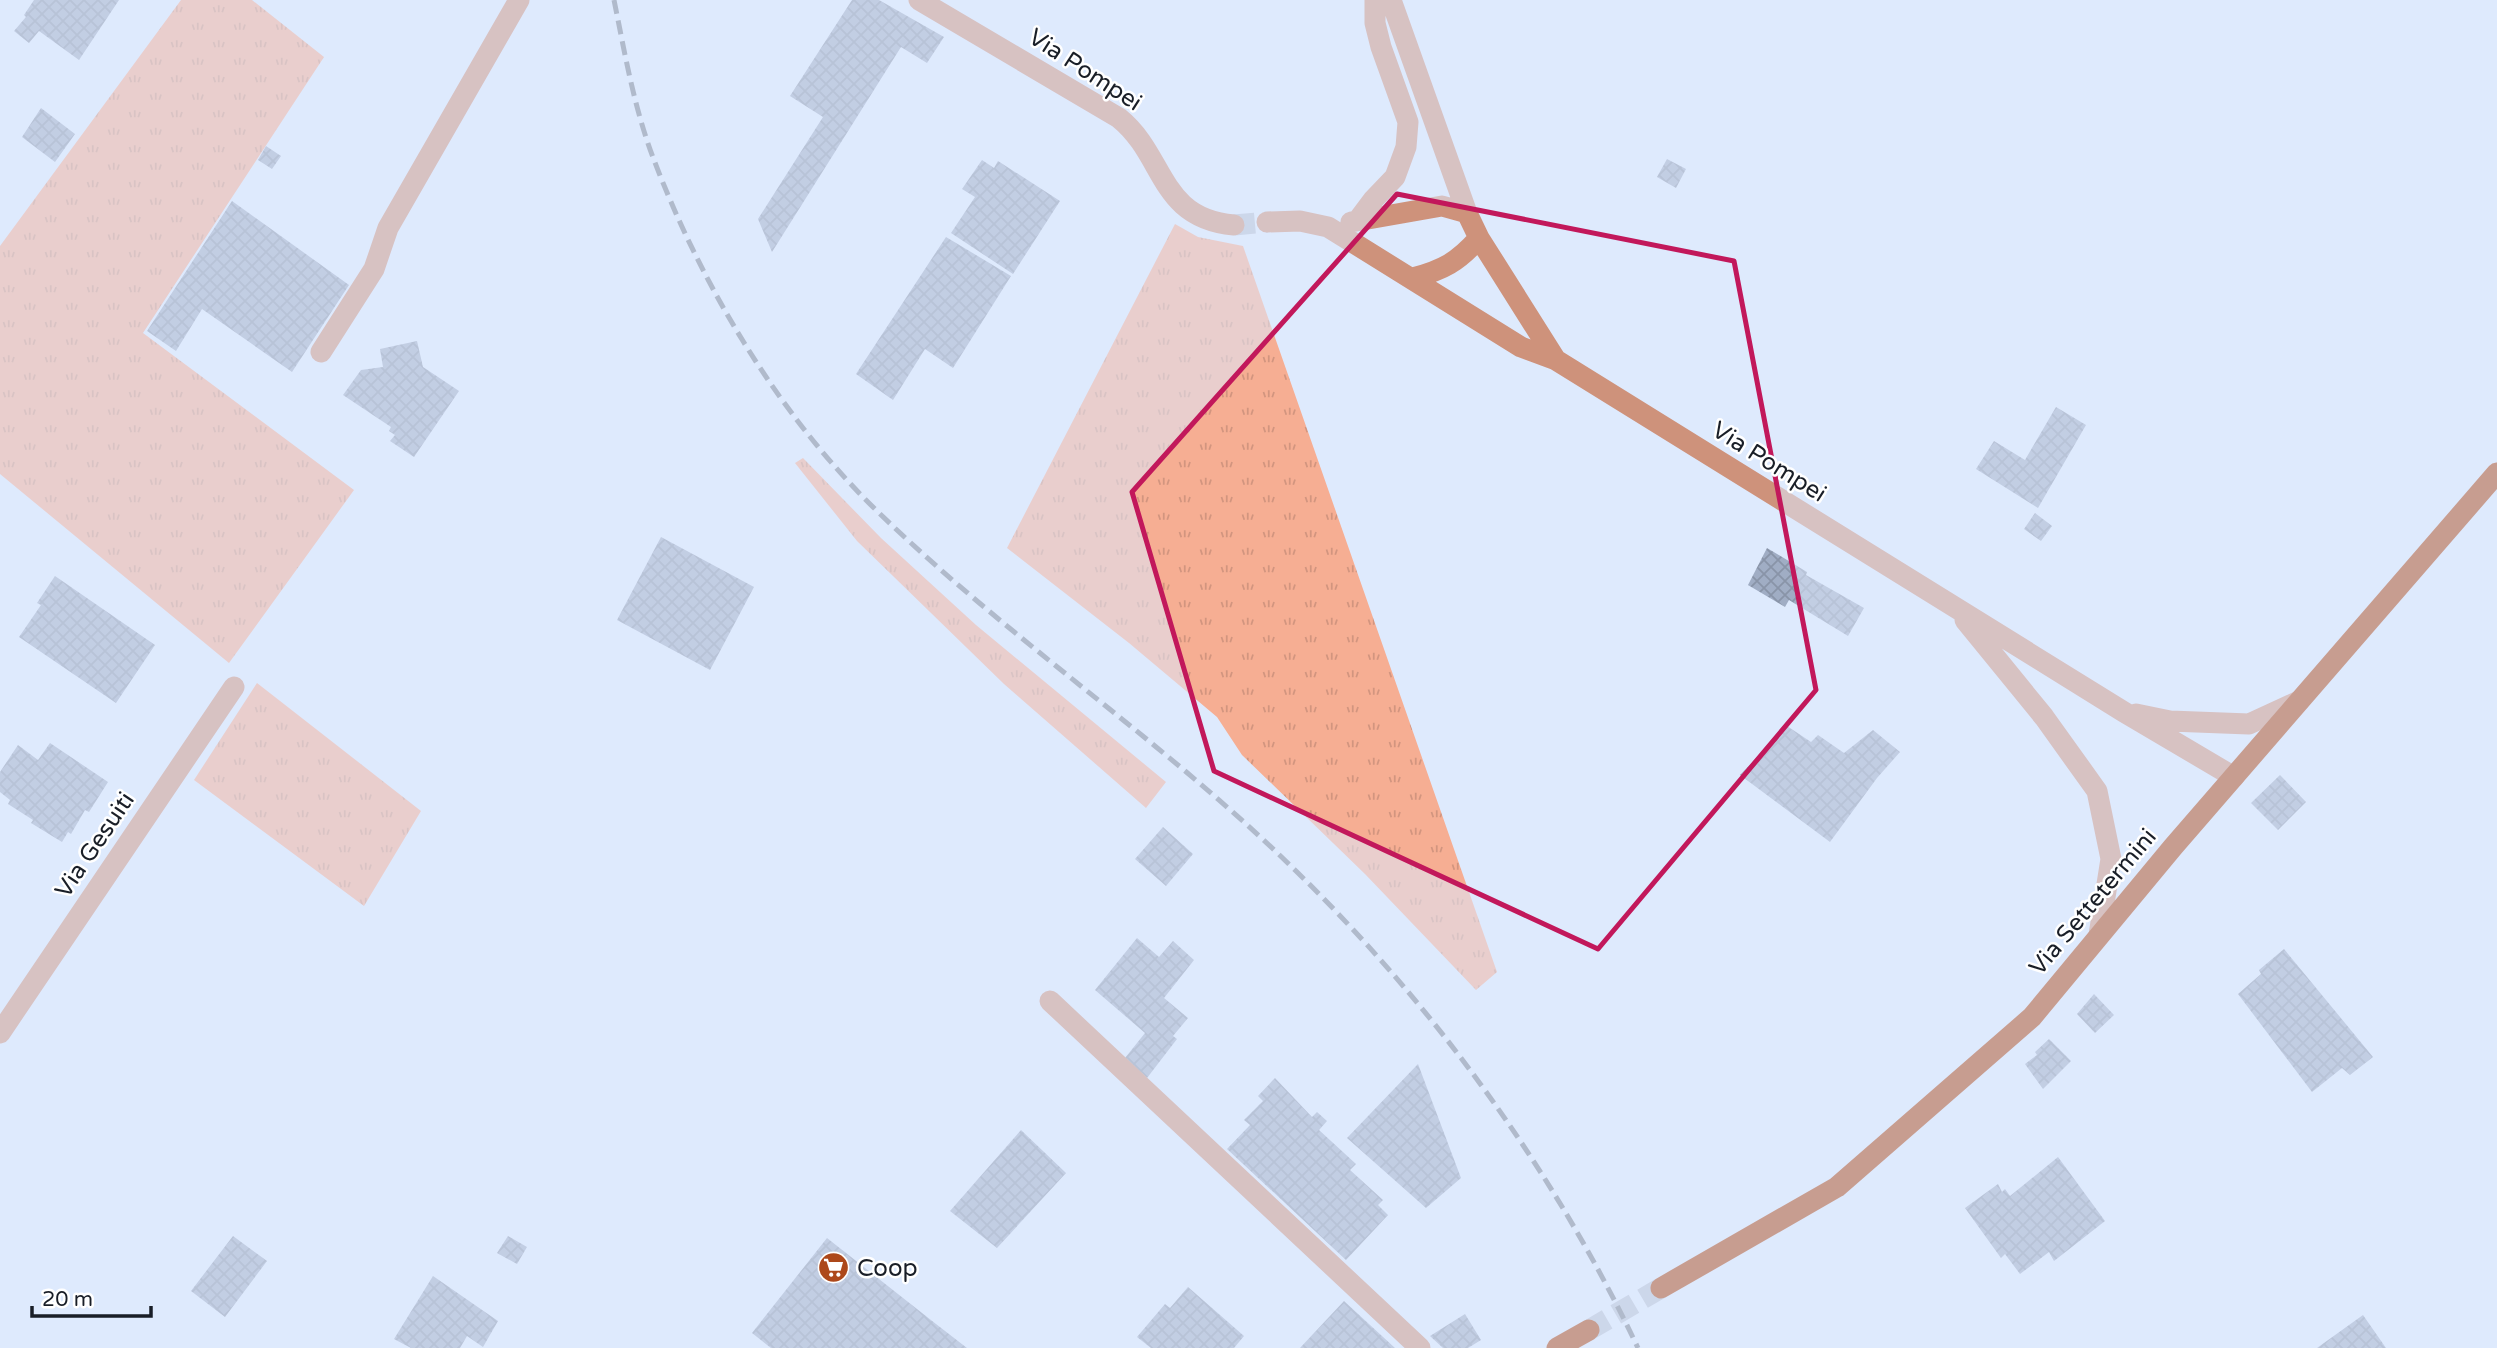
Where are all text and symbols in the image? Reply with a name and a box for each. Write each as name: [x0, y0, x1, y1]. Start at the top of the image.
street label: Via Pompei: [1023, 23, 1147, 117]
street label: Via Pompei: [1707, 415, 1831, 509]
street label: Via Gesuiti: [49, 787, 141, 903]
street label: Via Settetermini: [2023, 823, 2163, 981]
supermarket icon: Coop: [817, 1251, 851, 1285]
place label: Coop: [857, 1254, 918, 1283]
scale bar: [32, 1274, 150, 1318]
text: 20 m: [42, 1287, 93, 1312]

